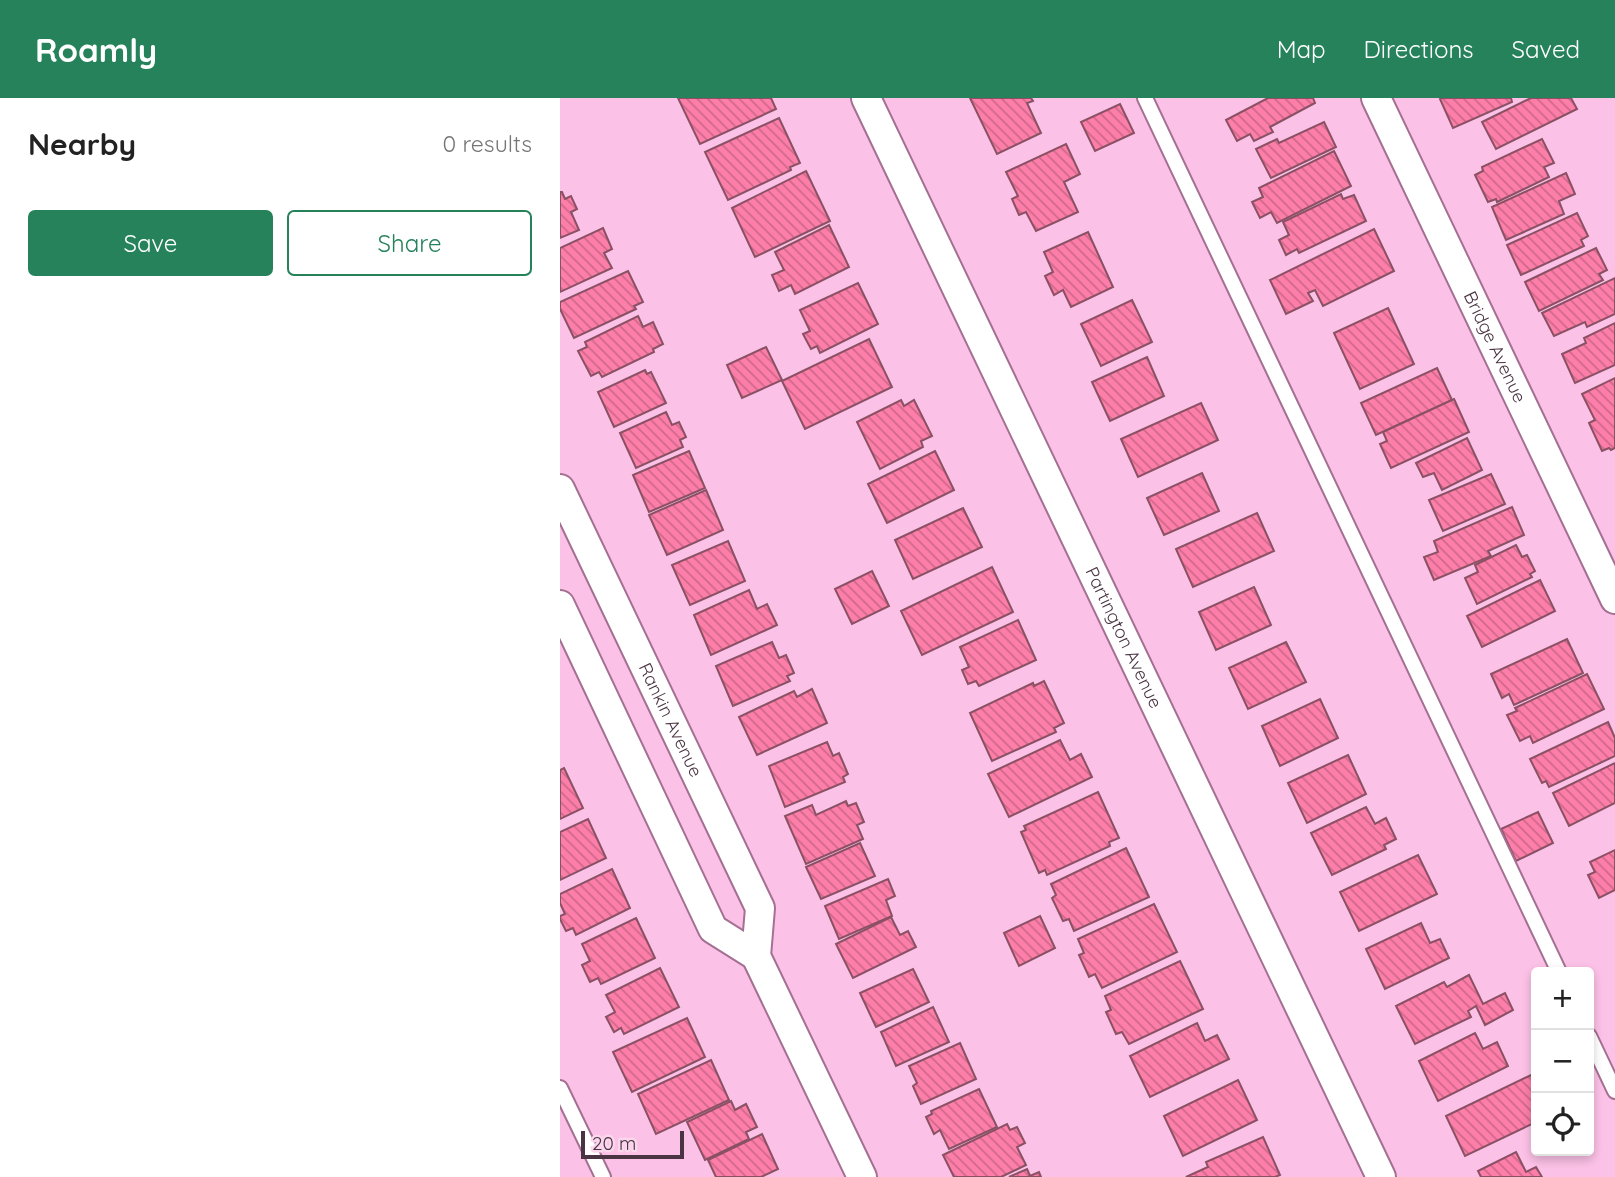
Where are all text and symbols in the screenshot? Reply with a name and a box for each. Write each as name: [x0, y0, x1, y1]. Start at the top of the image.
text: Roamly: [35, 29, 157, 70]
text: Map: [1277, 34, 1326, 64]
text: Directions: [1364, 34, 1474, 64]
text: Saved: [1512, 34, 1580, 64]
text: Nearby: [28, 125, 136, 163]
text: 0 results: [443, 129, 532, 158]
button: Save: [28, 210, 273, 276]
button: Share: [287, 210, 532, 276]
street label: Bridge Avenue: [1459, 287, 1532, 406]
street label: Partington Avenue: [1081, 563, 1168, 712]
street label: Rankin Avenue: [634, 659, 708, 781]
map controls: [1531, 967, 1594, 1156]
button: +: [1531, 967, 1594, 1030]
button: −: [1531, 1030, 1594, 1093]
button: locate: [1531, 1093, 1594, 1156]
scale bar: [581, 1128, 684, 1160]
text: 20 m: [592, 1131, 636, 1155]

